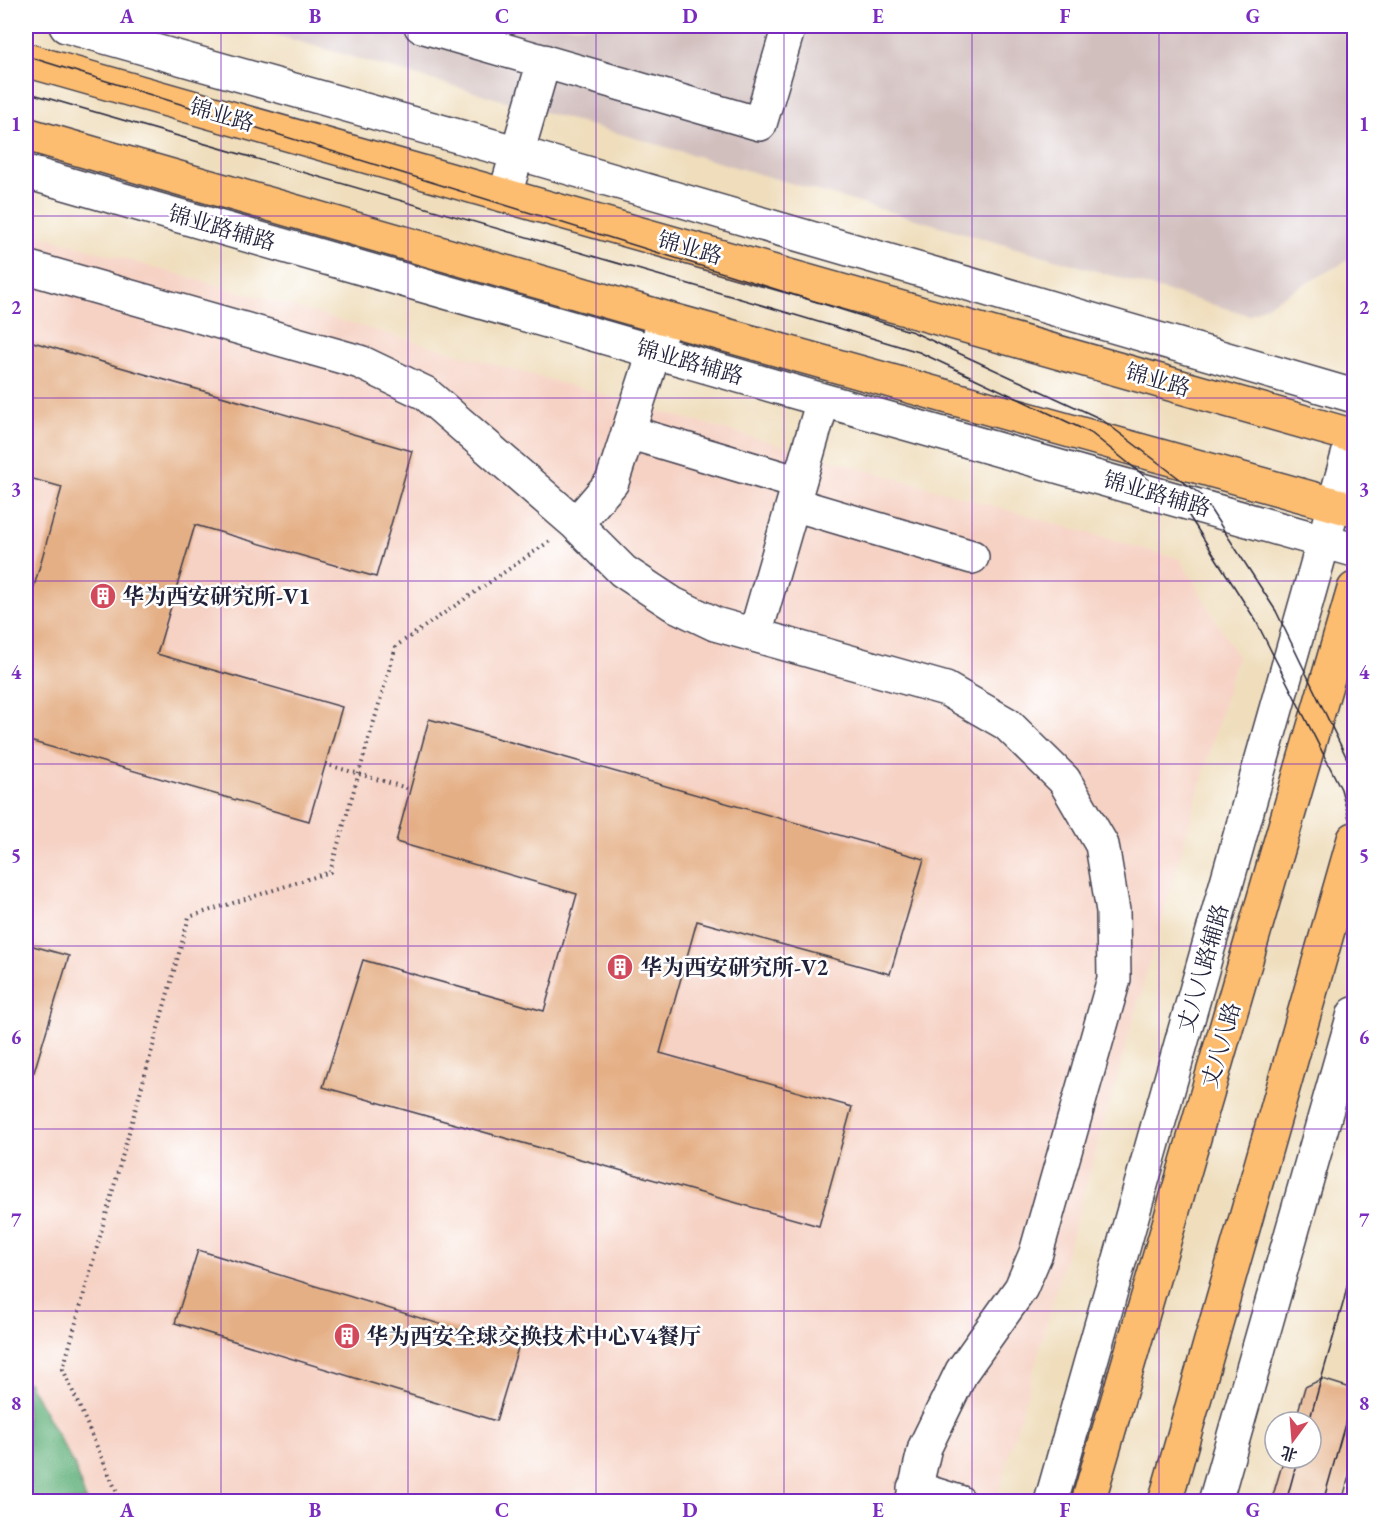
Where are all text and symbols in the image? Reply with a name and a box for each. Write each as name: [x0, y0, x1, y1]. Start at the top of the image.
text: A: [119, 3, 135, 29]
text: B: [309, 3, 321, 29]
text: C: [495, 3, 509, 29]
text: D: [682, 3, 698, 29]
text: E: [872, 3, 884, 29]
text: F: [1060, 3, 1071, 29]
text: G: [1246, 3, 1260, 29]
street label: 锦业路: [186, 92, 258, 138]
text: 1: [11, 111, 21, 137]
text: 1: [1359, 111, 1369, 137]
street label: 锦业路辅路: [165, 199, 279, 257]
street label: 锦业路: [654, 225, 726, 271]
text: 2: [11, 294, 22, 320]
text: 2: [1359, 294, 1370, 320]
street label: 锦业路辅路: [633, 333, 747, 391]
street label: 锦业路: [1122, 357, 1194, 403]
street label: 锦业路辅路: [1100, 465, 1214, 523]
text: 3: [11, 476, 21, 502]
text: 3: [1359, 476, 1369, 502]
building icon: 华为西安研究所-V1: [88, 581, 118, 611]
place label: 华为西安研究所-V1: [122, 582, 310, 611]
text: 4: [11, 659, 22, 685]
text: 4: [1359, 659, 1370, 685]
text: 5: [11, 842, 21, 868]
text: 5: [1359, 842, 1369, 868]
street label: 丈八八路辅路: [1171, 901, 1235, 1035]
building icon: 华为西安研究所-V2: [605, 952, 635, 982]
place label: 华为西安研究所-V2: [640, 953, 828, 982]
street label: 丈八八路: [1195, 999, 1247, 1091]
text: 6: [11, 1024, 22, 1050]
text: 6: [1359, 1024, 1370, 1050]
text: 7: [11, 1207, 22, 1233]
text: 7: [1359, 1207, 1370, 1233]
building icon: 华为西安全球交换技术中心V4餐厅: [332, 1321, 362, 1351]
place label: 华为西安全球交换技术中心V4餐厅: [366, 1322, 701, 1351]
text: 8: [11, 1390, 21, 1416]
text: 8: [1359, 1390, 1369, 1416]
north arrow: [1263, 1410, 1323, 1470]
text: 北: [1278, 1442, 1300, 1466]
text: A: [119, 1497, 135, 1523]
text: B: [309, 1497, 321, 1523]
text: C: [495, 1497, 509, 1523]
text: D: [682, 1497, 698, 1523]
text: E: [872, 1497, 884, 1523]
text: F: [1060, 1497, 1071, 1523]
text: G: [1246, 1497, 1260, 1523]

